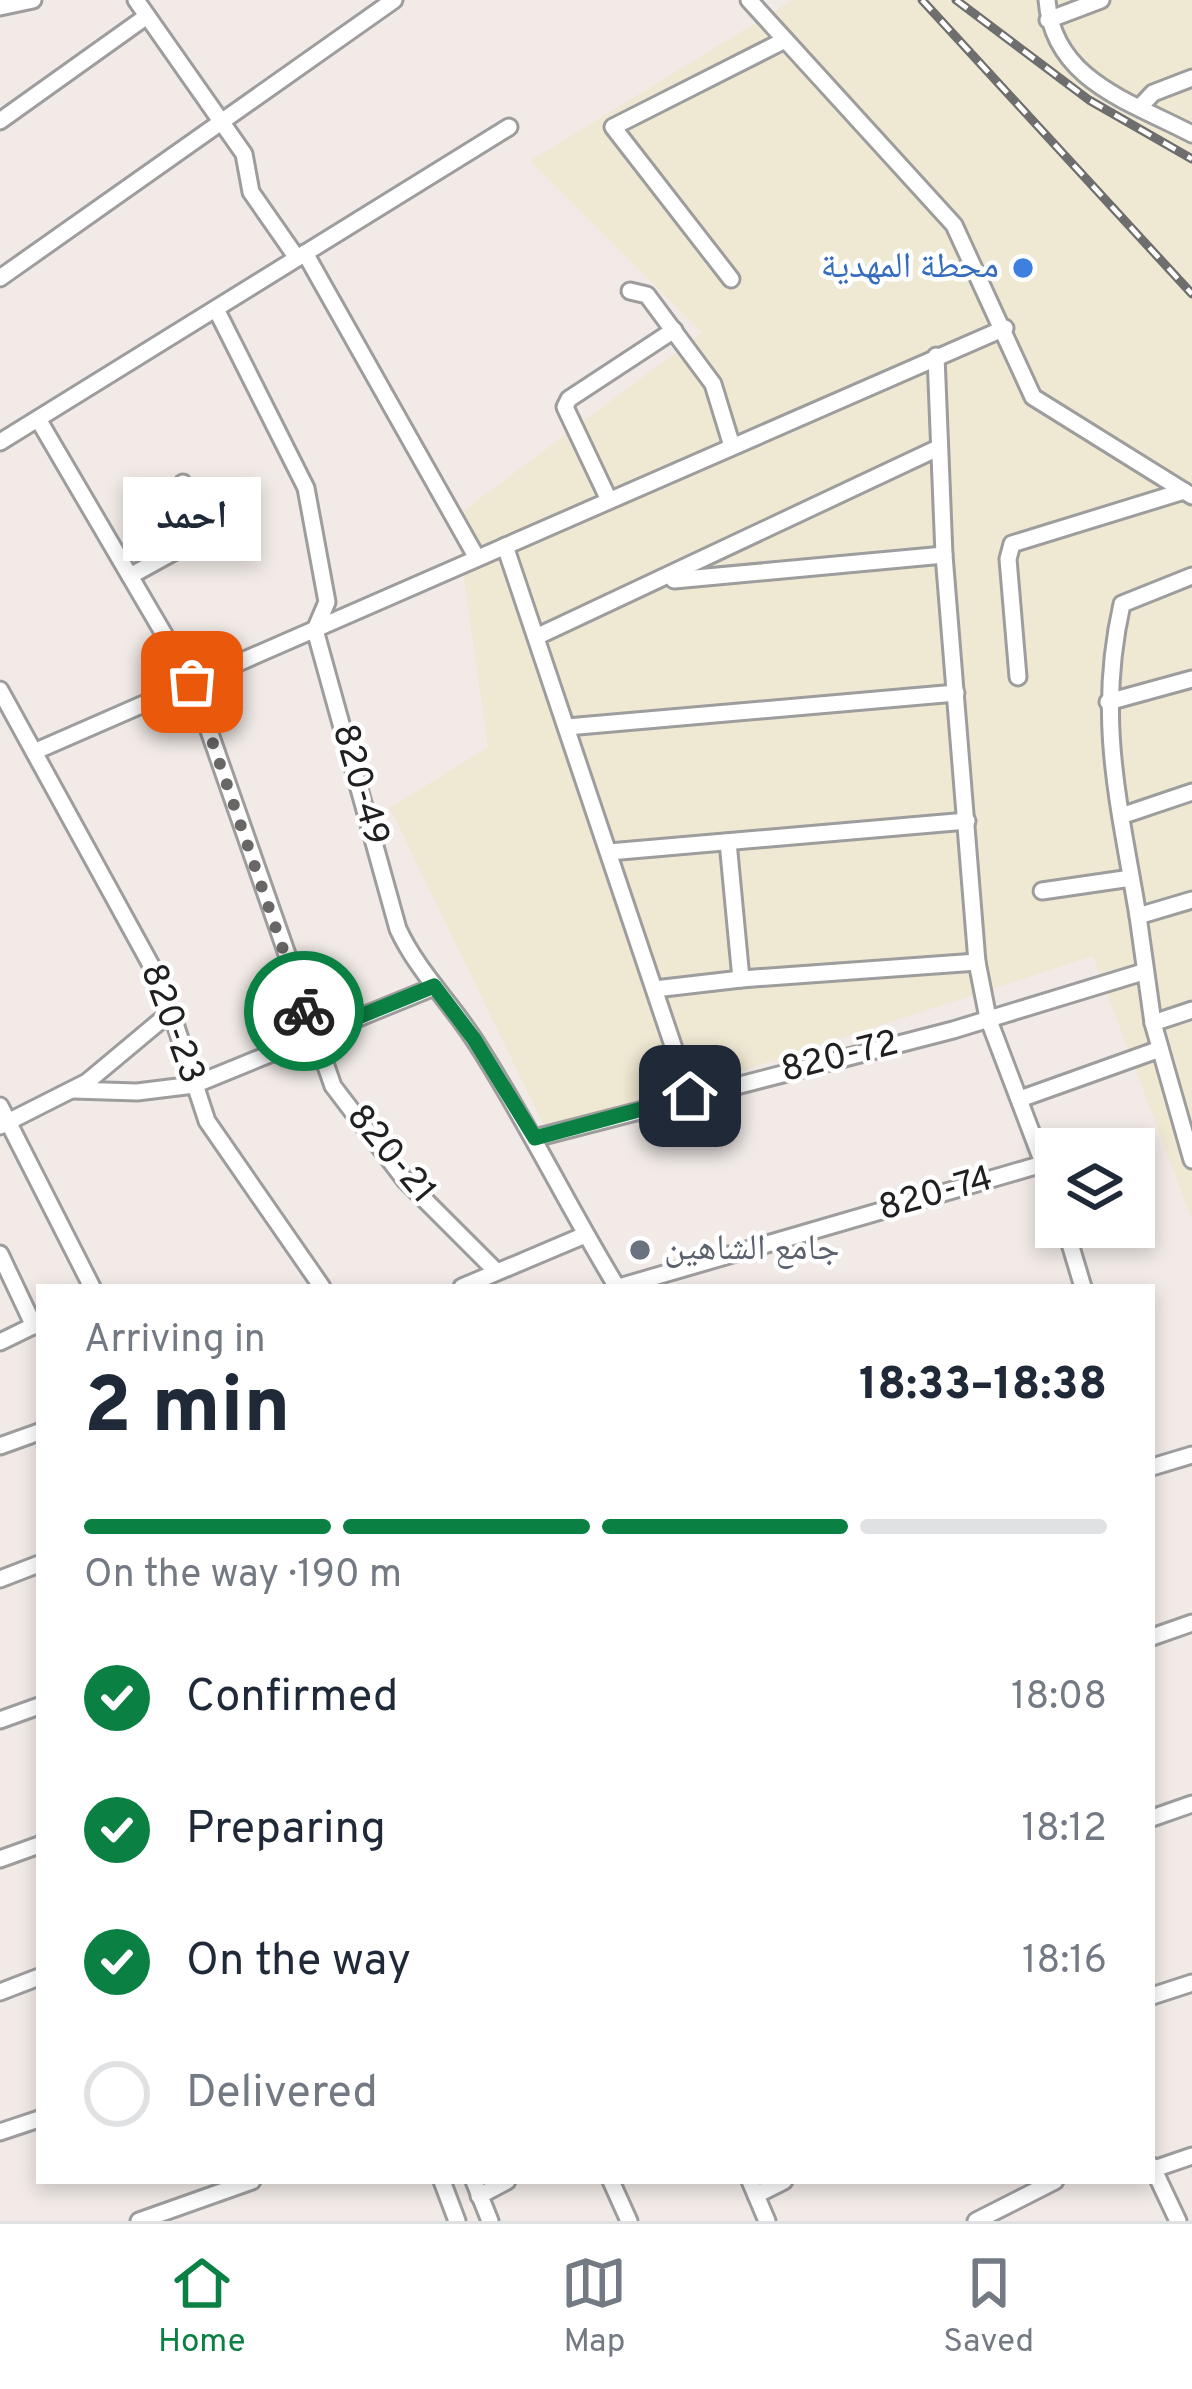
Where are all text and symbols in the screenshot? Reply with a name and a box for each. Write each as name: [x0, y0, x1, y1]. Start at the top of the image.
place label: محطة المهدية: [821, 245, 999, 291]
marker: محطة المهدية: [1010, 255, 1036, 281]
callout: احمد: [123, 478, 261, 562]
text: احمد: [156, 494, 228, 543]
pin: [141, 631, 243, 733]
icon: bag: [159, 649, 225, 715]
street label: 820-49: [320, 719, 398, 851]
courier: [244, 951, 364, 1071]
street label: 820-23: [128, 958, 214, 1090]
icon: bike: [271, 978, 337, 1044]
street label: 820-72: [777, 1021, 903, 1095]
pin: [639, 1045, 741, 1147]
icon: home: [657, 1063, 723, 1129]
street label: 820-21: [335, 1096, 445, 1214]
map controls: [1035, 1128, 1155, 1248]
button: layers: [1035, 1128, 1155, 1248]
street label: 820-74: [874, 1157, 998, 1233]
place label: جامع الشاهين: [664, 1227, 840, 1273]
marker: جامع الشاهين: [627, 1237, 653, 1263]
text: Arriving in: [84, 1317, 266, 1366]
text: 18:33–18:38: [859, 1358, 1107, 1415]
text: 2 min: [84, 1361, 290, 1460]
text: On the way · 190 m: [84, 1552, 402, 1601]
icon: check: [84, 1665, 150, 1731]
text: Confirmed: [186, 1670, 398, 1727]
text: 18:08: [1011, 1674, 1107, 1723]
icon: check: [84, 1797, 150, 1863]
text: Preparing: [186, 1802, 386, 1859]
text: 18:12: [1021, 1806, 1107, 1855]
icon: check: [84, 1929, 150, 1995]
text: On the way: [186, 1934, 411, 1991]
text: 18:16: [1022, 1938, 1107, 1987]
text: Delivered: [186, 2066, 378, 2123]
tab: Home: [158, 2250, 246, 2364]
tab: Map: [561, 2250, 627, 2364]
tab: Saved: [943, 2250, 1034, 2364]

